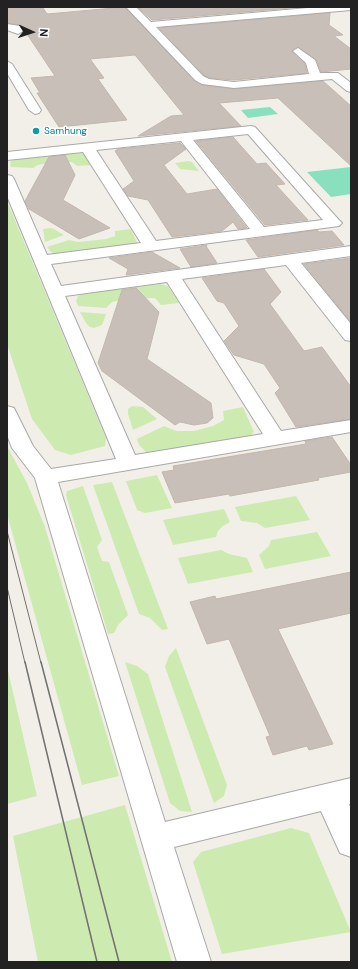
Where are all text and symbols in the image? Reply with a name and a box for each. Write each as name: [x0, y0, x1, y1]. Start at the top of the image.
north arrow: [12, 12, 52, 52]
text: N: [37, 28, 51, 37]
place label: Samhung: [44, 125, 87, 137]
marker: Samhung: [31, 126, 41, 136]

